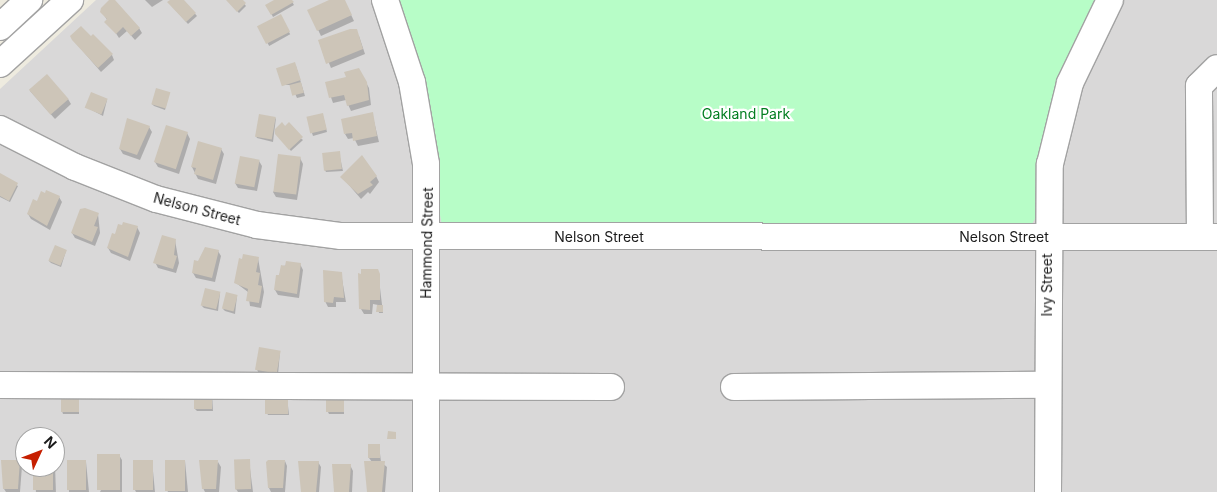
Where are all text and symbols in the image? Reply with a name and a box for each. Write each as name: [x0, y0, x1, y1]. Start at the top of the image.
park label: Oakland Park: [702, 106, 790, 122]
street label: Hammond Street: [418, 187, 436, 299]
street label: Nelson Street: [152, 189, 242, 229]
street label: Nelson Street: [554, 229, 644, 245]
street label: Nelson Street: [959, 229, 1049, 245]
street label: Ivy Street: [1039, 253, 1055, 317]
north arrow: [15, 427, 65, 477]
text: N: [41, 432, 60, 452]

